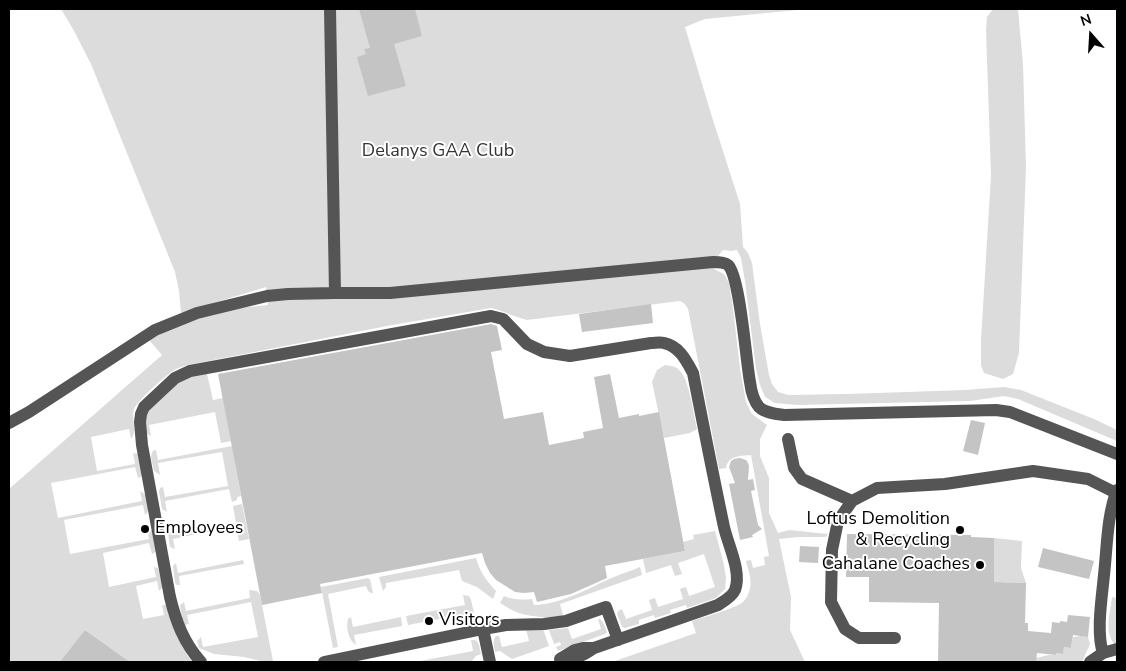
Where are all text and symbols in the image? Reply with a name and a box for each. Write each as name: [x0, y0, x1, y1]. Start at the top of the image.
north arrow: [1066, 10, 1116, 60]
text: N: [1078, 10, 1094, 31]
park label: Delanys GAA Club: [362, 141, 514, 163]
place label: Loftus Demolition & Recycling: [807, 509, 950, 552]
place label: Employees: [155, 518, 243, 540]
marker: Employees: [139, 523, 151, 535]
marker: Loftus Demolition & Recycling: [954, 524, 966, 536]
place label: Cahalane Coaches: [822, 554, 970, 576]
marker: Cahalane Coaches: [974, 559, 986, 571]
place label: Visitors: [439, 610, 500, 632]
marker: Visitors: [423, 615, 435, 627]

